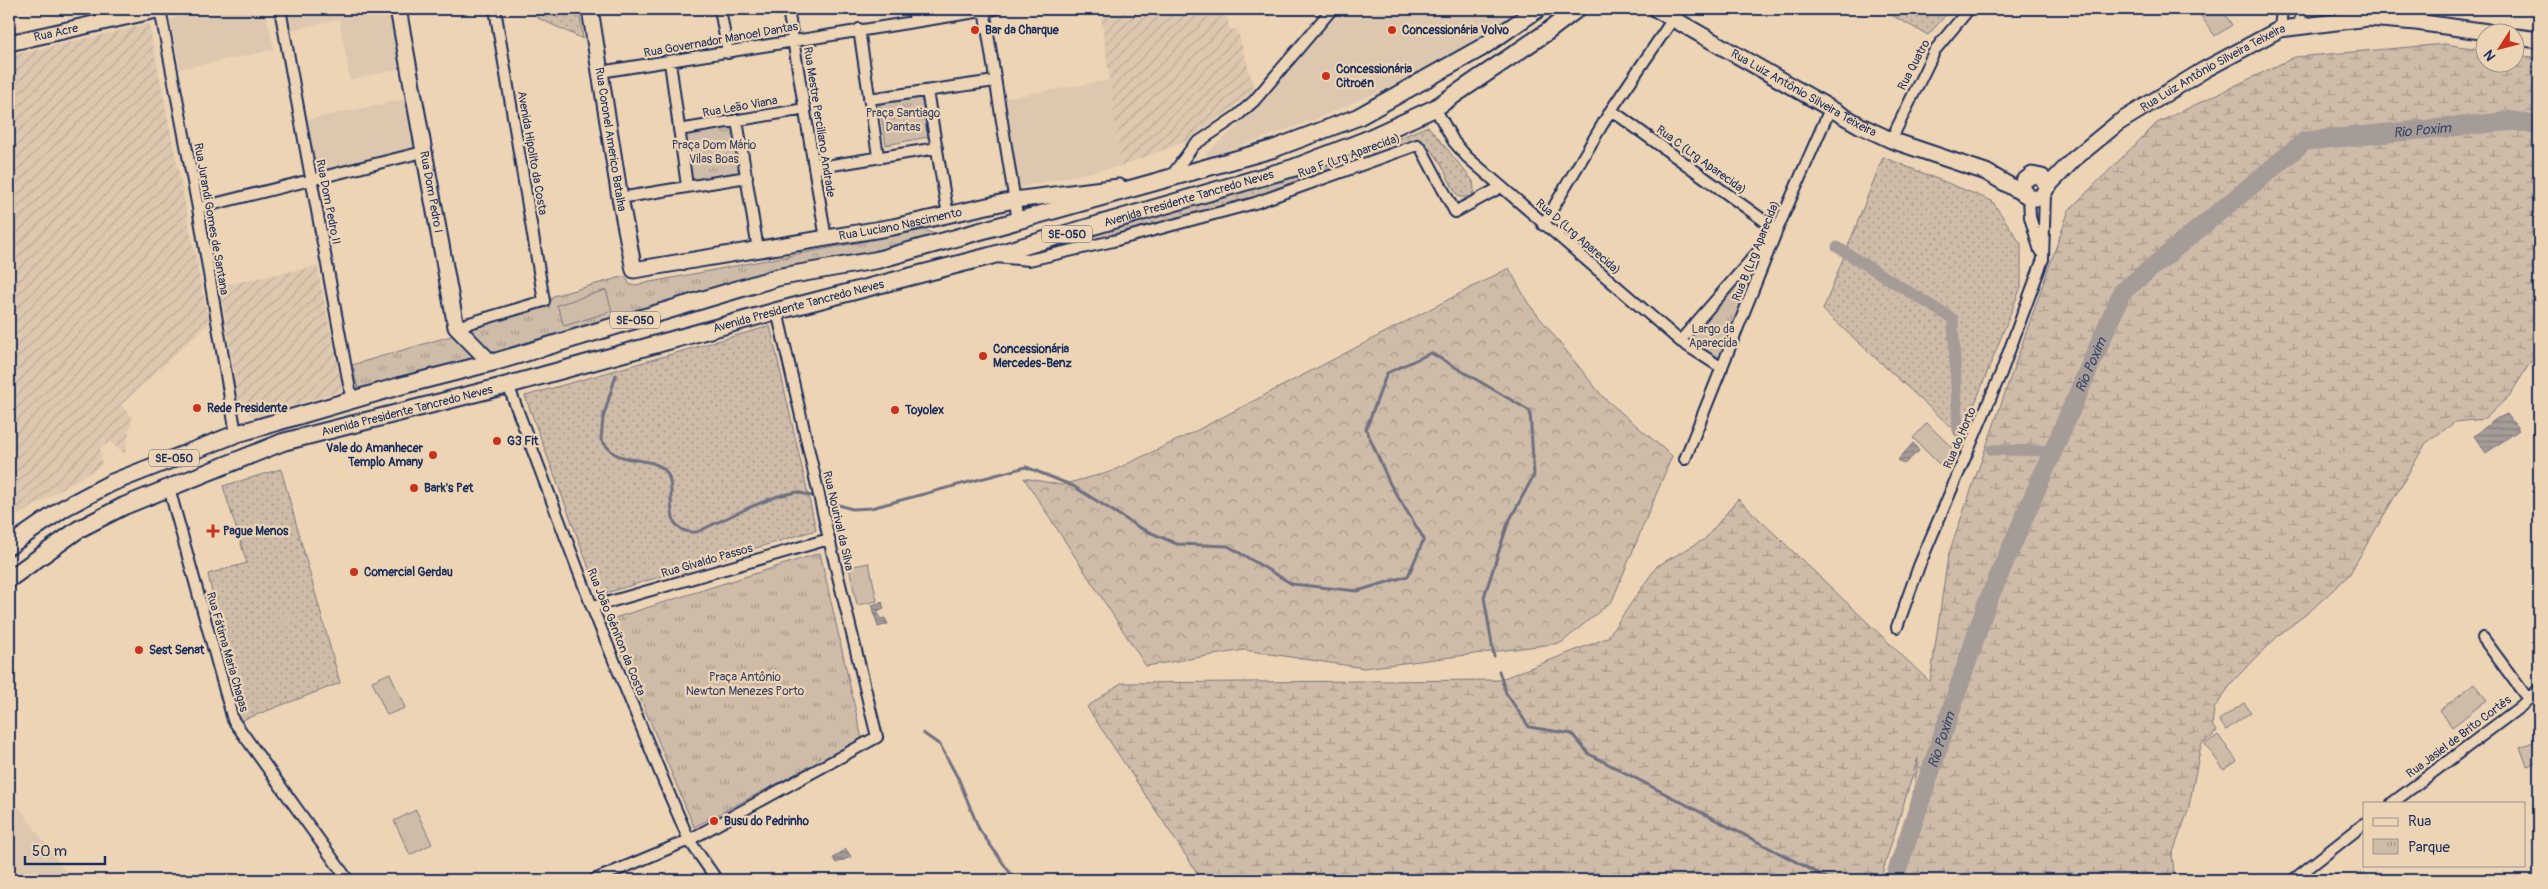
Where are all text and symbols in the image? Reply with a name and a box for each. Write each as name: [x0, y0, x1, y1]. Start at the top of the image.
street label: Rua Governador Manoel Dantas: [643, 19, 800, 61]
street label: Rua Acre: [32, 20, 80, 45]
street label: Rua Luiz Antônio Silveira Teixeira: [2137, 21, 2286, 115]
north arrow: [2476, 22, 2526, 72]
place label: Bar da Charque: [985, 23, 1060, 38]
place label: Concessionária Volvo: [1402, 23, 1510, 38]
marker: Bar da Charque: [969, 24, 981, 36]
marker: Concessionária Volvo: [1386, 24, 1398, 36]
street label: Rua Quatro: [1894, 37, 1934, 93]
street label: Rua Mestre Perciliano Andrade: [800, 46, 838, 198]
street label: Rua Luiz Antônio Silveira Teixeira: [1728, 46, 1879, 140]
text: N: [2480, 47, 2500, 64]
place label: Concessionária Citroën: [1336, 62, 1413, 91]
street label: Rua Coronel Americo Batalha: [592, 66, 630, 213]
marker: Concessionária Citroën: [1320, 70, 1332, 82]
street label: Avenida Hipolito da Costa: [514, 90, 550, 217]
street label: Rua Leão Viana: [701, 93, 779, 121]
park label: Praça Santiago Dantas: [866, 106, 941, 135]
water label: Rio Poxim: [2392, 118, 2453, 141]
street label: Rua C (Lrg Aparecida): [1653, 122, 1749, 198]
street label: Rua F (Lrg Aparecida): [1296, 131, 1402, 181]
park label: Praça Dom Mário Vilas Boas: [672, 138, 757, 167]
street label: Rua Jurandi Gomes de Santana: [190, 142, 232, 297]
street label: Rua Dom Pedro I: [417, 150, 446, 234]
street label: Rua Dom Pedro II: [312, 158, 344, 246]
street label: Avenida Presidente Tancredo Neves: [1102, 166, 1276, 230]
street label: Rua D (Lrg Aparecida): [1532, 196, 1624, 278]
street label: Rua B (Lrg Aparecida): [1729, 199, 1783, 303]
street label: Rua Luciano Nascimento: [838, 204, 964, 243]
road number: SE-050: [1042, 225, 1092, 242]
street label: Avenida Presidente Tancredo Neves: [711, 276, 886, 336]
road number: SE-050: [610, 312, 660, 328]
park label: Largo da Aparecida: [1689, 322, 1738, 351]
water label: Rio Poxim: [2071, 333, 2110, 395]
place label: Concessionária Mercedes-Benz: [993, 342, 1073, 371]
marker: Concessionária Mercedes-Benz: [977, 350, 989, 362]
street label: Avenida Presidente Tancredo Neves: [320, 381, 495, 439]
place label: Rede Presidente: [207, 401, 288, 416]
marker: Rede Presidente: [191, 402, 203, 414]
place label: Toyolex: [904, 403, 944, 418]
marker: Toyolex: [889, 404, 901, 416]
street label: Rua do Horto: [1940, 404, 1980, 471]
place label: G3 Fit: [507, 434, 540, 449]
marker: G3 Fit: [491, 435, 503, 447]
place label: Vale do Amanhecer Templo Amany: [326, 441, 424, 470]
road number: SE-050: [149, 449, 199, 466]
marker: Vale do Amanhecer Templo Amany: [427, 449, 439, 461]
street label: Rua Nourival da Silva: [819, 470, 857, 573]
place label: Bark's Pet: [424, 481, 475, 496]
marker: Bark's Pet: [408, 482, 420, 494]
place label: Pague Menos: [223, 524, 289, 539]
marker: Pague Menos: [207, 525, 219, 537]
street label: Rua Givaldo Passos: [660, 541, 755, 581]
place label: Comercial Gerdau: [364, 565, 453, 580]
marker: Comercial Gerdau: [348, 566, 360, 578]
street label: Rua João Gêniton da Costa: [584, 566, 649, 698]
street label: Rua Fátima Maria Chagas: [203, 590, 251, 714]
place label: Sest Senat: [149, 643, 205, 658]
marker: Sest Senat: [133, 644, 145, 656]
park label: Praça Antônio Newton Menezes Porto: [686, 670, 805, 699]
street label: Rua Jasiel de Brito Cortês: [2403, 692, 2515, 781]
water label: Rio Poxim: [1924, 708, 1959, 770]
legend: [2363, 802, 2526, 866]
text: Rua: [2408, 812, 2431, 831]
place label: Busu do Pedrinho: [724, 814, 809, 829]
marker: Busu do Pedrinho: [708, 815, 720, 827]
scale bar: [25, 834, 105, 866]
text: Parque: [2408, 838, 2451, 857]
text: 50 m: [32, 842, 67, 861]

